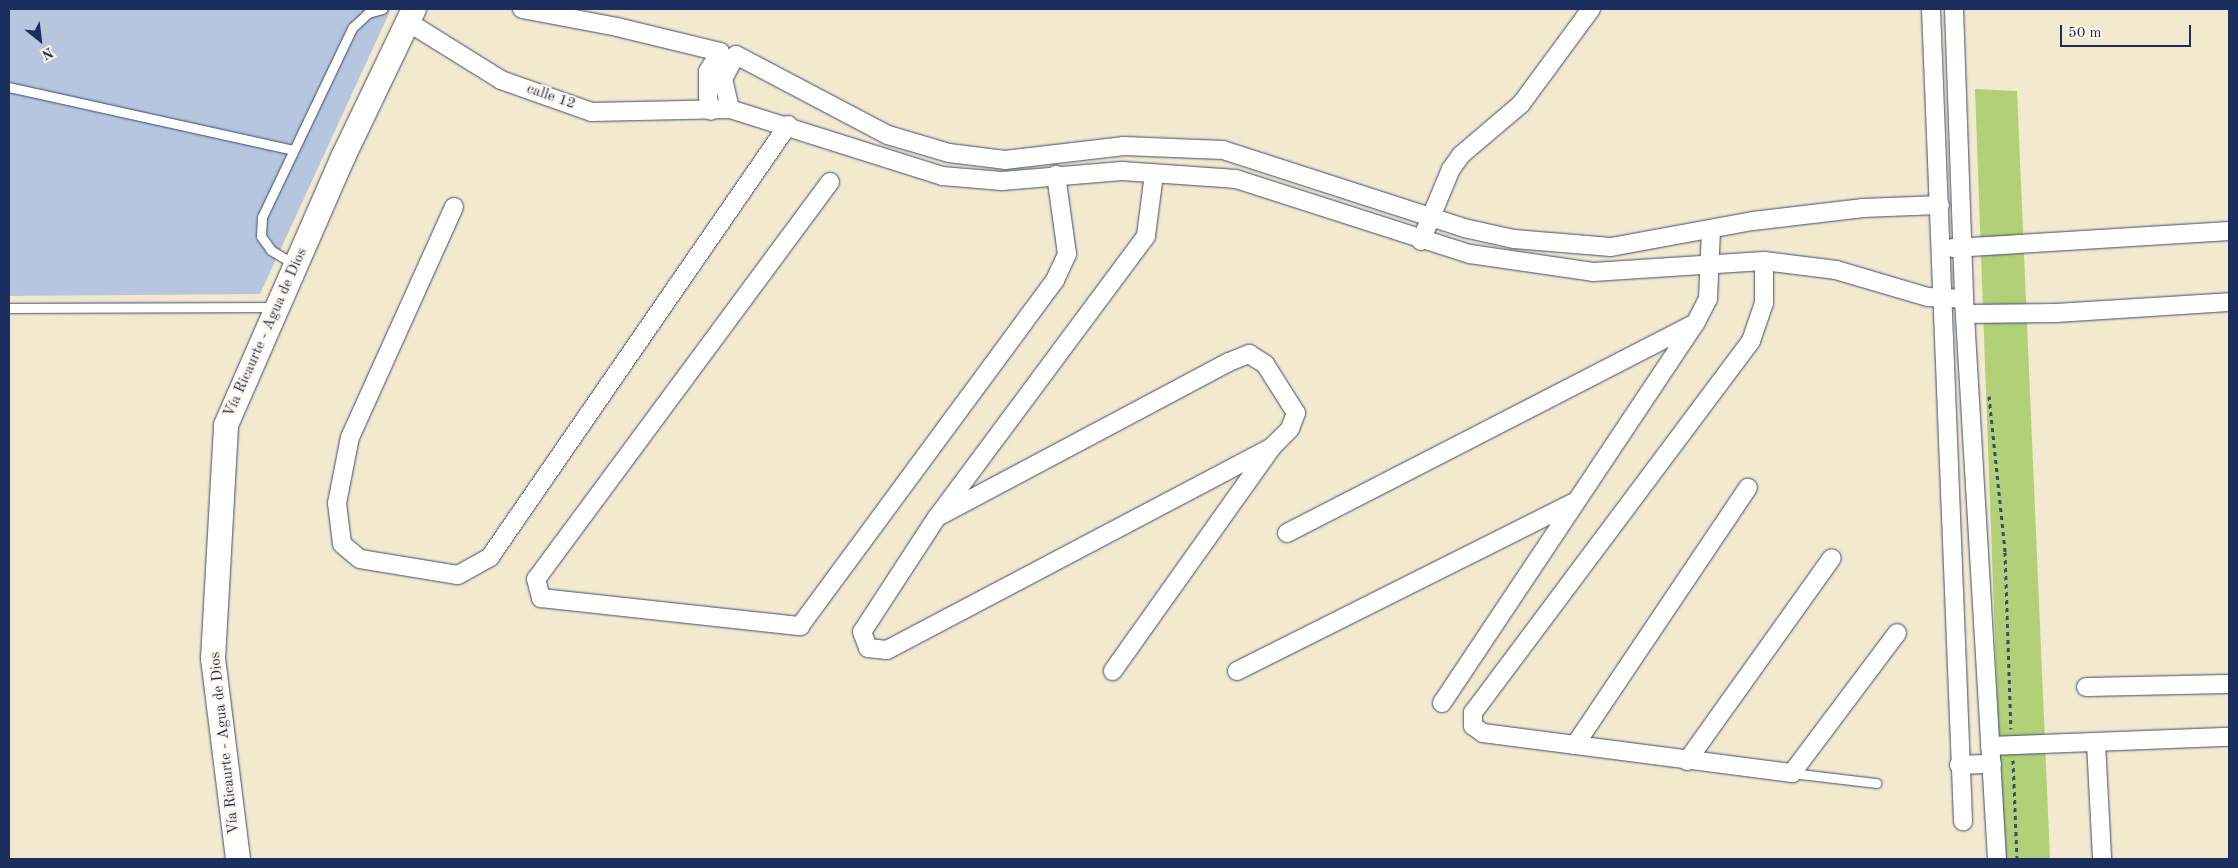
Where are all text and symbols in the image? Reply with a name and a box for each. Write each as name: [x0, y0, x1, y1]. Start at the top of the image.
north arrow: [15, 15, 65, 65]
scale bar: [2063, 15, 2194, 47]
text: 50 m: [2068, 26, 2102, 41]
text: N: [39, 44, 55, 62]
street label: calle 12: [524, 80, 578, 114]
street label: Vía Ricaurte - Agua de Dios: [220, 246, 312, 420]
street label: Vía Ricaurte - Agua de Dios: [206, 651, 244, 835]

